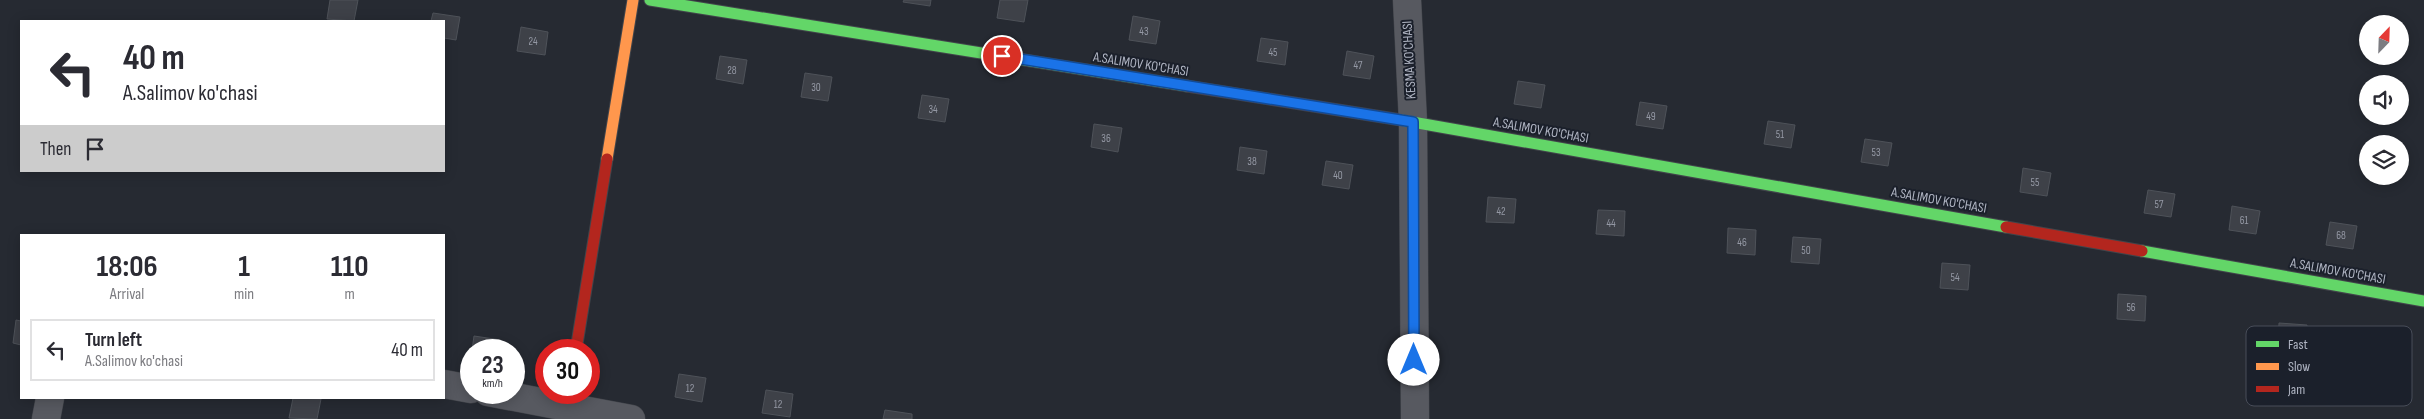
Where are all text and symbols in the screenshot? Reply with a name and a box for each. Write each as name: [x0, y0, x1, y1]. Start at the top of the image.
north arrow: [2359, 15, 2409, 65]
map controls: [2359, 15, 2409, 185]
street label: KESMA KO'CHASI: [1398, 20, 1420, 100]
house number: 43: [1139, 25, 1149, 38]
house number: 24: [528, 35, 538, 48]
pin: [981, 35, 1023, 77]
text: 40 m: [123, 37, 185, 80]
icon: left: [40, 40, 105, 105]
icon: arrive: [988, 42, 1016, 70]
house number: 45: [1268, 46, 1278, 59]
street label: A.SALIMOV KO'CHASI: [1091, 48, 1190, 80]
house number: 47: [1354, 59, 1363, 72]
house number: 28: [727, 64, 737, 77]
button: sound: [2359, 75, 2409, 125]
text: A.Salimov ko'chasi: [123, 80, 258, 107]
house number: 30: [811, 81, 821, 94]
house number: 34: [928, 103, 938, 116]
house number: 49: [1646, 110, 1656, 123]
street label: A.SALIMOV KO'CHASI: [1491, 113, 1590, 147]
house number: 51: [1776, 128, 1784, 141]
house number: 36: [1101, 132, 1111, 145]
icon: arrive: [81, 135, 109, 163]
button: layers: [2359, 135, 2409, 185]
text: Then: [40, 138, 71, 161]
house number: 53: [1871, 146, 1881, 159]
house number: 38: [1247, 155, 1257, 168]
house number: 40: [1333, 169, 1343, 182]
house number: 55: [2031, 176, 2039, 189]
street label: A.SALIMOV KO'CHASI: [1889, 183, 1988, 217]
house number: 57: [2155, 198, 2164, 211]
house number: 42: [1496, 205, 1506, 218]
house number: 61: [2240, 214, 2248, 227]
house number: 44: [1606, 217, 1616, 230]
house number: 68: [2336, 229, 2346, 242]
house number: 46: [1737, 236, 1747, 249]
house number: 50: [1801, 244, 1811, 257]
text: 18:06: [97, 249, 158, 285]
text: 1: [238, 249, 250, 285]
text: 110: [331, 249, 368, 285]
street label: A.SALIMOV KO'CHASI: [2288, 254, 2387, 288]
house number: 54: [1950, 271, 1960, 284]
text: Arrival: [110, 285, 144, 304]
text: min: [234, 285, 254, 304]
text: m: [344, 285, 355, 304]
house number: 56: [2126, 301, 2136, 314]
legend: [2246, 326, 2412, 406]
text: Turn left: [85, 329, 142, 352]
position arrow: [1387, 333, 1439, 385]
icon: left: [42, 336, 70, 364]
text: Fast: [2288, 336, 2308, 353]
text: 40 m: [391, 339, 423, 362]
speed limit sign: 30: [535, 339, 600, 404]
text: 23: [481, 350, 504, 381]
text: A.Salimov ko'chasi: [85, 352, 183, 371]
text: Slow: [2288, 358, 2310, 375]
text: km/h: [482, 376, 503, 391]
text: Jam: [2287, 381, 2305, 398]
house number: 12: [686, 382, 695, 395]
house number: 12: [774, 398, 783, 411]

